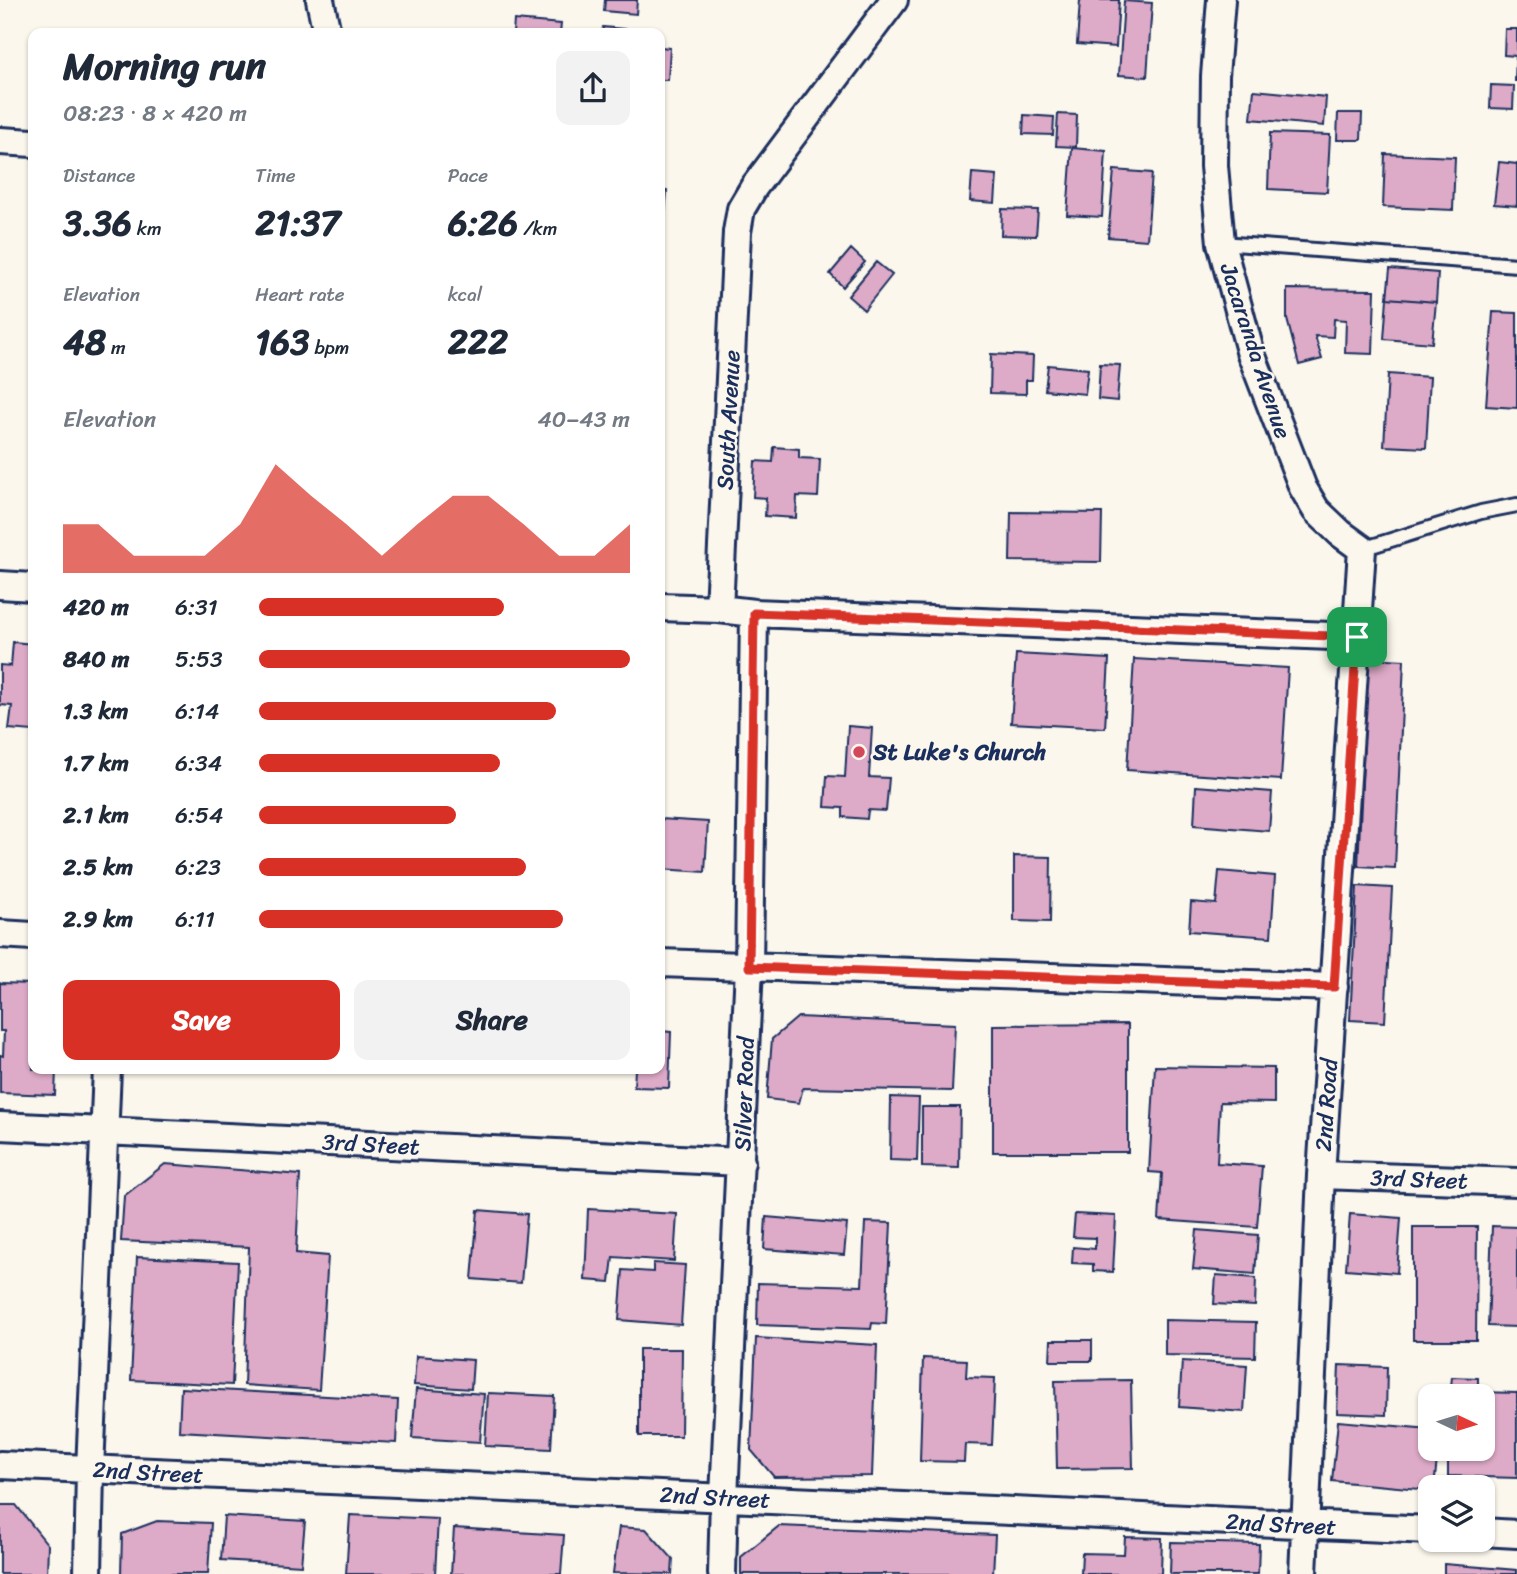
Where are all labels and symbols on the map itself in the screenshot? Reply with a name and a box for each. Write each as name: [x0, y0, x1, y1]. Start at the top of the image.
street label: Jacaranda Avenue: [1207, 257, 1303, 445]
street label: South Avenue: [704, 349, 753, 491]
pin: [1327, 607, 1387, 667]
place label: St Luke's Church: [872, 732, 1046, 773]
marker: St Luke's Church: [851, 744, 867, 760]
street label: Silver Road: [722, 1034, 767, 1152]
street label: 2nd Road: [1303, 1055, 1350, 1153]
street label: 3rd Steet: [321, 1121, 421, 1168]
street label: 3rd Steet: [1370, 1157, 1468, 1202]
north arrow: [1418, 1384, 1494, 1461]
street label: 2nd Street: [92, 1449, 204, 1496]
street label: 2nd Street: [659, 1474, 771, 1521]
street label: 2nd Street: [1225, 1501, 1337, 1548]

